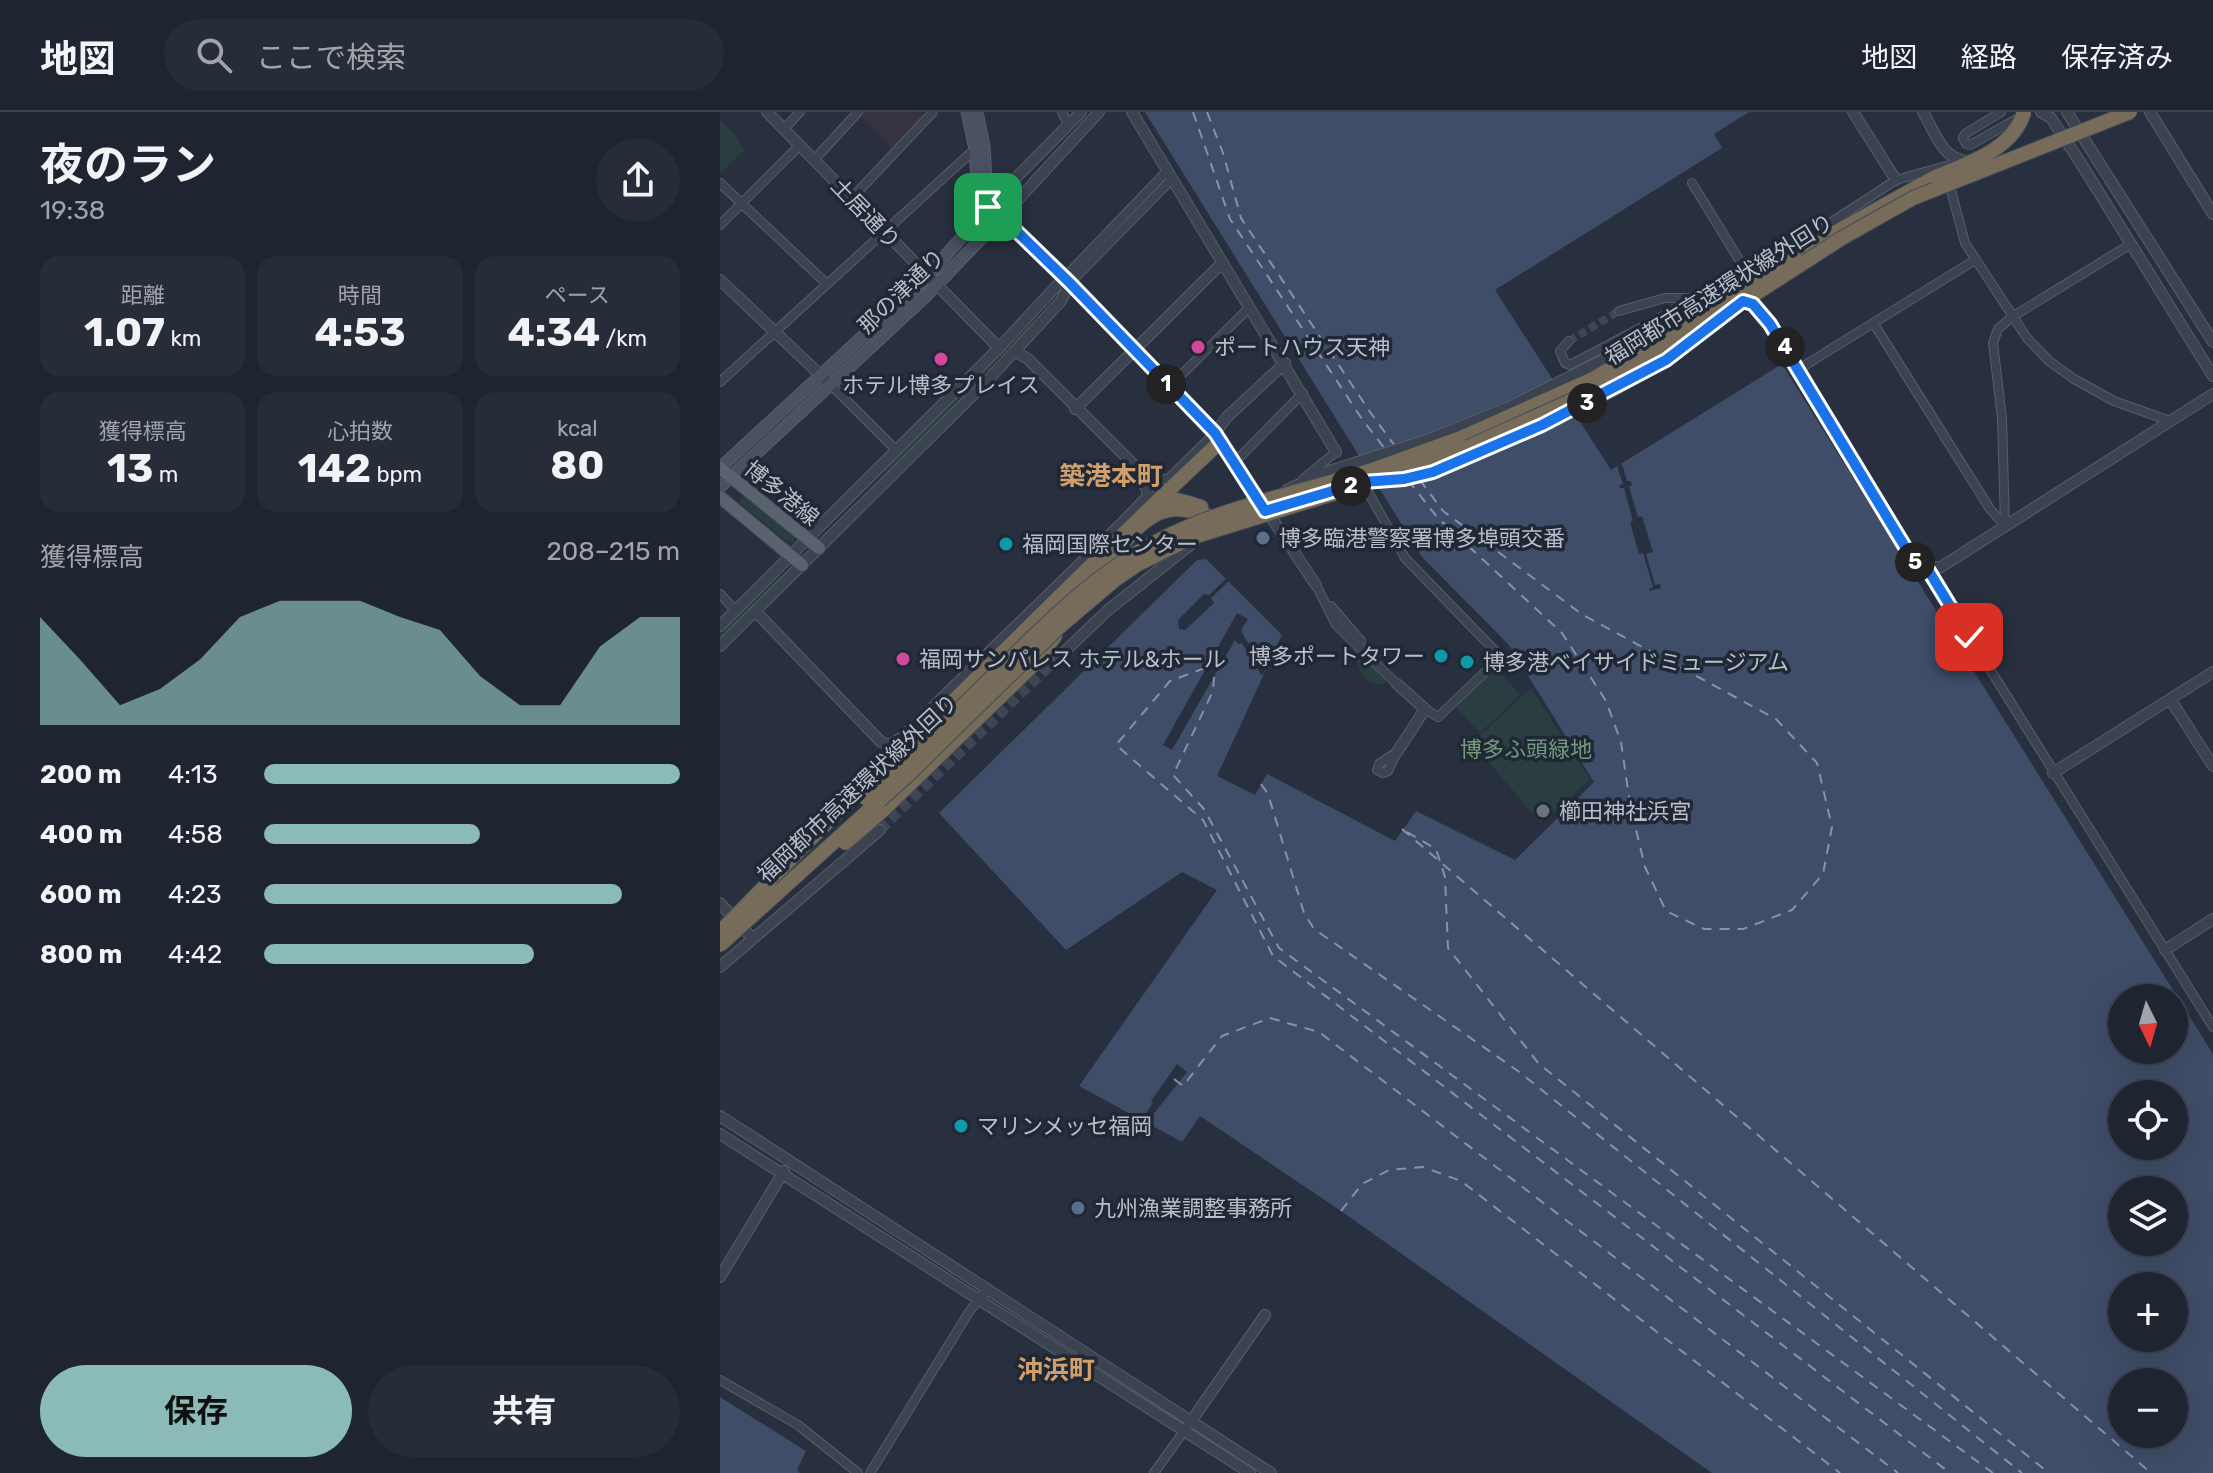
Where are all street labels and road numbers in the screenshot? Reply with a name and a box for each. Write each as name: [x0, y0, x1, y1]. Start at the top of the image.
street label: 土居通り: [825, 172, 906, 254]
street label: 福岡都市高速環状線外回り: [1600, 208, 1838, 371]
street label: 那の津通り: [852, 243, 950, 339]
street label: 博多港線: [739, 455, 824, 532]
street label: 福岡都市高速環状線外回り: [752, 688, 963, 888]

